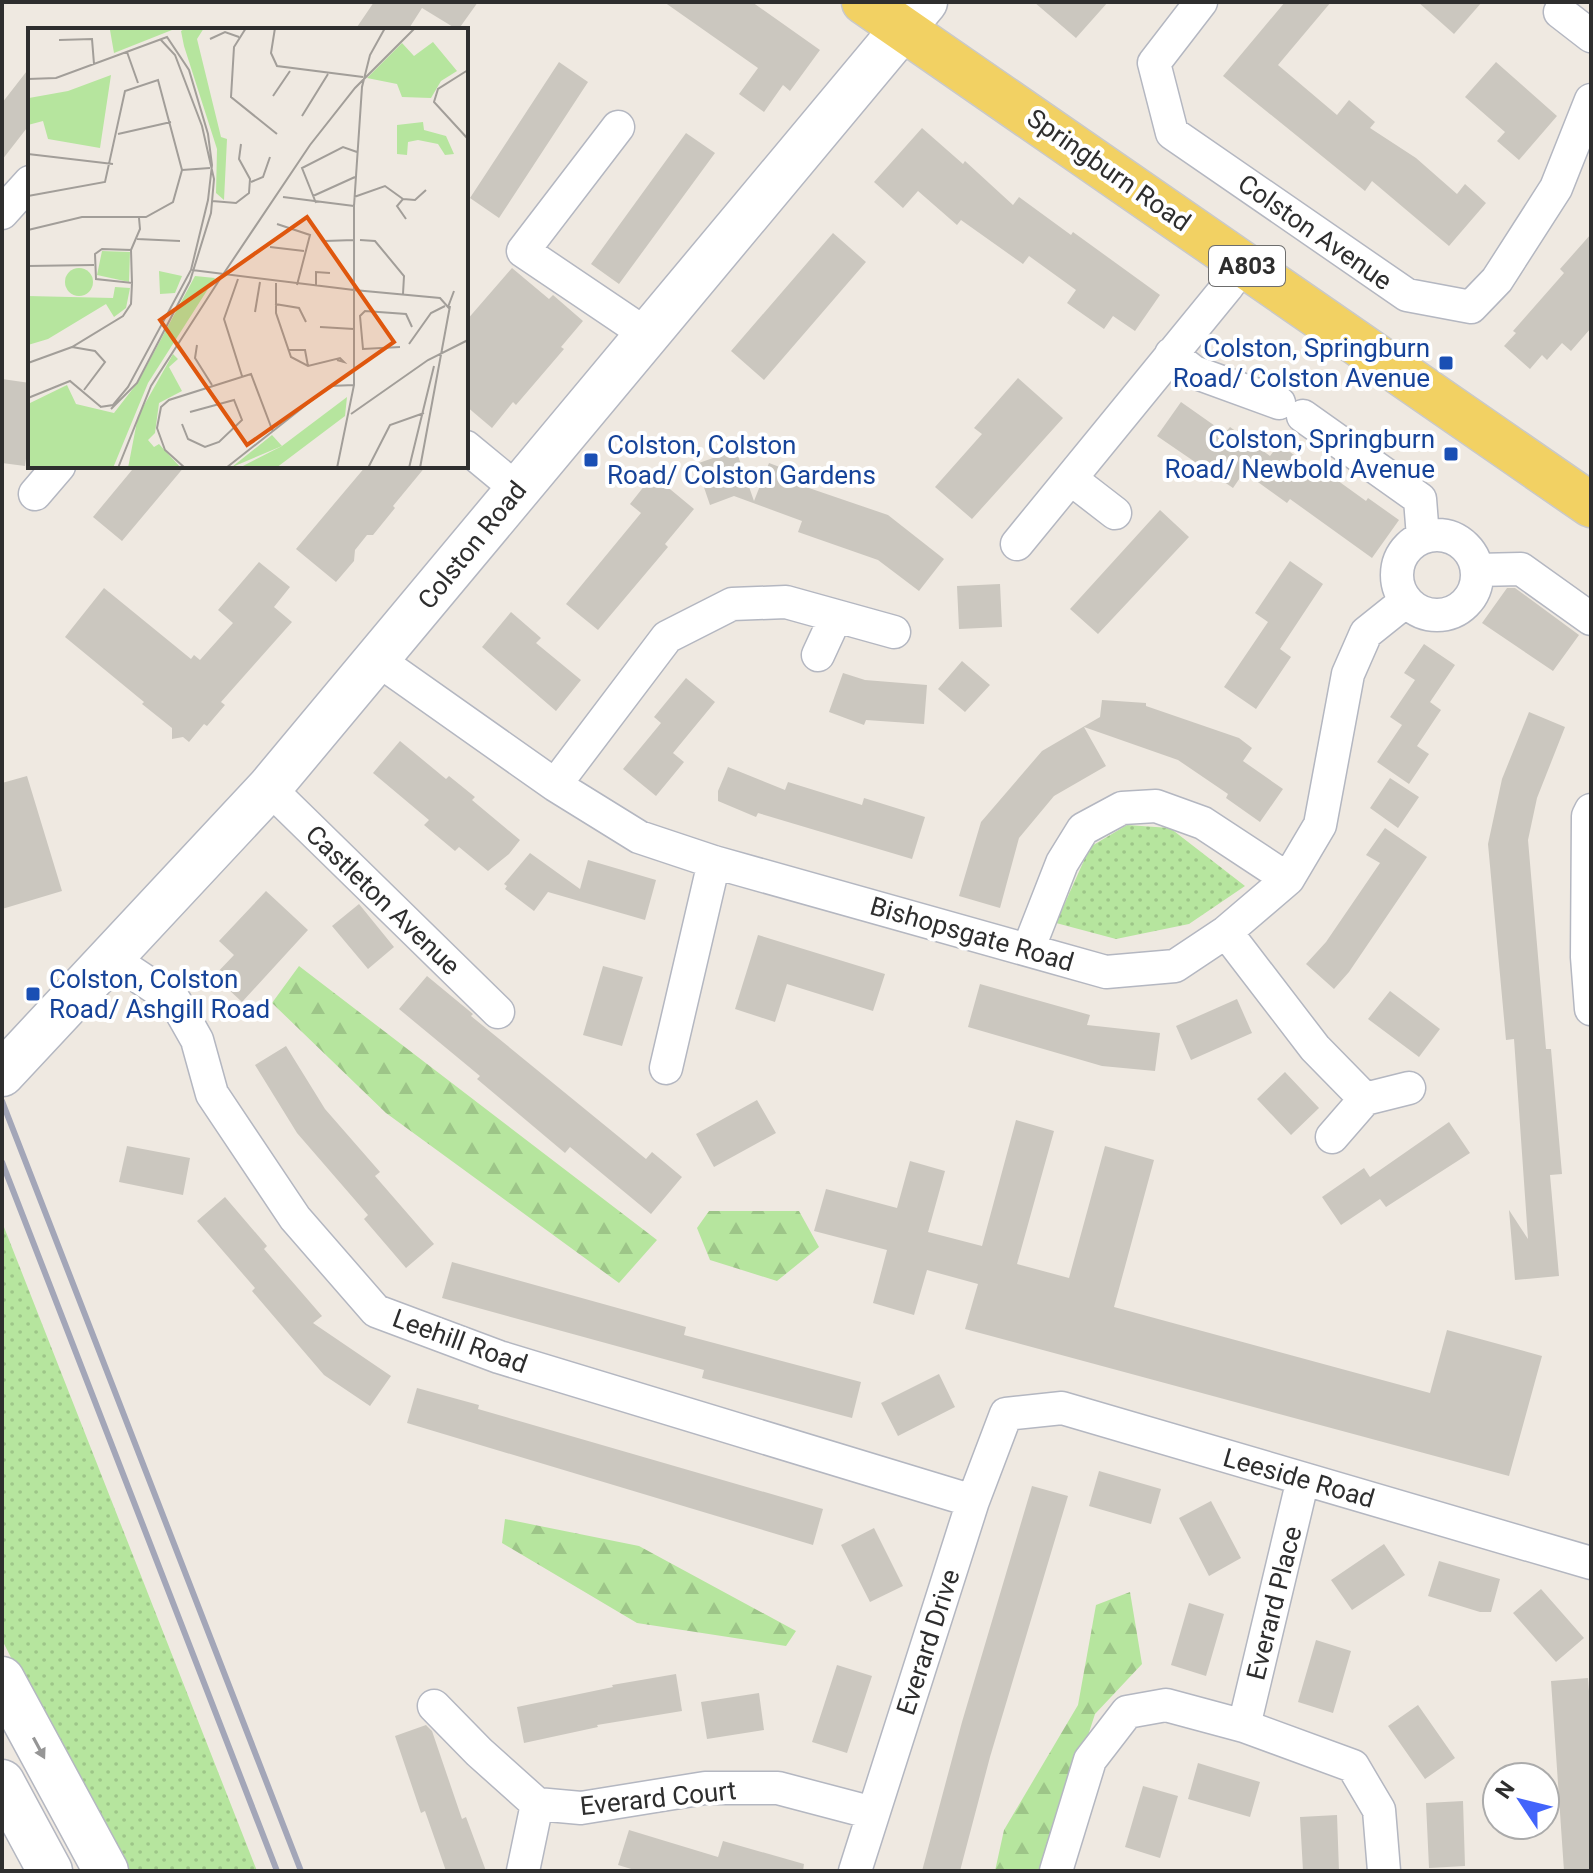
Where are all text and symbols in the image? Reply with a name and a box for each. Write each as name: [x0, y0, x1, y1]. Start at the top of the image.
inset map: [28, 28, 468, 468]
street label: Springburn Road: [1022, 103, 1196, 237]
street label: Colston Avenue: [1233, 168, 1397, 296]
road number: A803: [1209, 246, 1285, 286]
place label: Colston, Springburn Road/ Colston Avenue: [1173, 333, 1430, 393]
marker: Colston, Springburn Road/ Colston Avenue: [1437, 354, 1455, 372]
place label: Colston, Springburn Road/ Newbold Avenue: [1164, 424, 1435, 484]
place label: Colston, Colston Road/ Colston Gardens: [607, 430, 876, 490]
marker: Colston, Springburn Road/ Newbold Avenue: [1442, 445, 1460, 463]
marker: Colston, Colston Road/ Colston Gardens: [582, 451, 600, 469]
street label: Colston Road: [412, 475, 532, 615]
street label: Castleton Avenue: [300, 819, 466, 981]
street label: Bishopsgate Road: [867, 891, 1077, 977]
place label: Colston, Colston Road/ Ashgill Road: [49, 964, 270, 1024]
marker: Colston, Colston Road/ Ashgill Road: [24, 985, 42, 1003]
street label: Leehill Road: [389, 1303, 531, 1379]
street label: Leeside Road: [1220, 1442, 1378, 1514]
street label: Everard Place: [1240, 1523, 1308, 1683]
street label: Everard Drive: [890, 1565, 966, 1719]
one-way arrow: [32, 1736, 46, 1759]
north arrow: [1481, 1761, 1561, 1841]
street label: Everard Court: [578, 1775, 738, 1821]
text: N: [1490, 1776, 1520, 1803]

